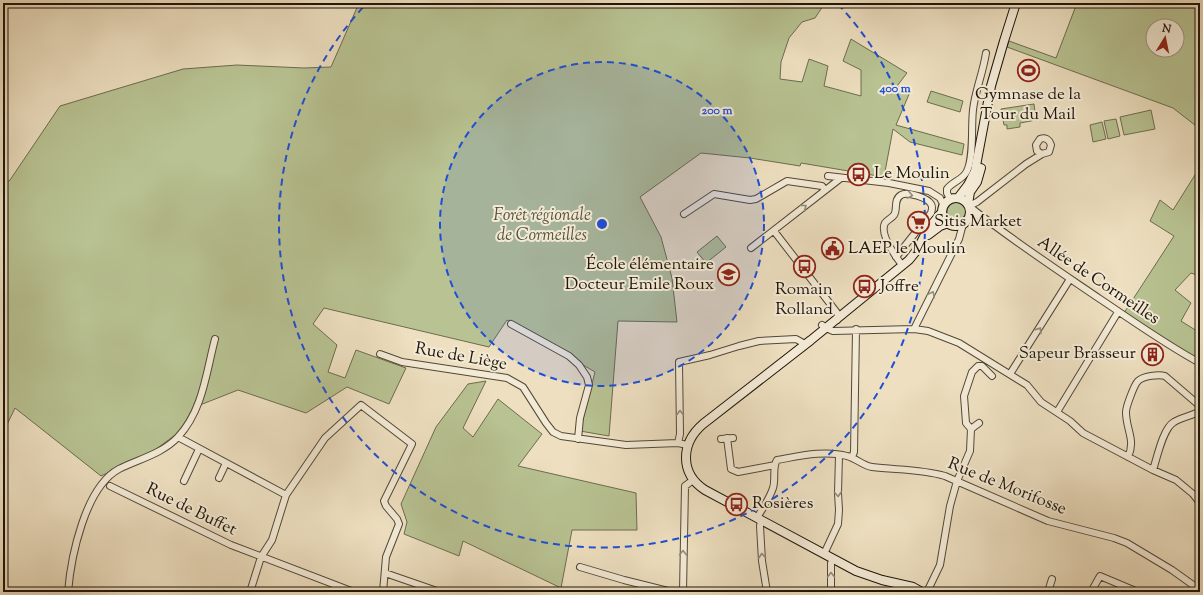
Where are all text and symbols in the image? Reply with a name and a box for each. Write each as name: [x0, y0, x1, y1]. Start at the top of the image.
north arrow: [1145, 18, 1185, 58]
text: N: [1160, 20, 1172, 38]
sports icon: Gymnase de la Tour du Mail: [1015, 58, 1041, 84]
text: 400 m: [878, 80, 911, 98]
place label: Gymnase de la Tour du Mail: [975, 83, 1081, 127]
text: 200 m: [702, 102, 732, 120]
bus stop icon: Le Moulin: [846, 161, 872, 187]
place label: Le Moulin: [874, 162, 950, 186]
one-way arrow: [907, 190, 913, 199]
park label: Forêt régionale de Cormeilles: [493, 204, 591, 248]
one-way arrow: [800, 205, 807, 212]
supermarket icon: Sitis Market: [905, 209, 931, 235]
place label: Sitis Market: [934, 210, 1022, 234]
centre of rings: [595, 217, 609, 231]
street label: Allée de Cormeilles: [1032, 231, 1164, 331]
public building icon: LAEP le Moulin: [819, 236, 845, 262]
place label: LAEP le Moulin: [848, 237, 966, 261]
place label: École élémentaire Docteur Emile Roux: [565, 253, 714, 297]
bus stop icon: Romain Rolland: [791, 253, 817, 279]
school or university icon: École élémentaire Docteur Emile Roux: [716, 262, 742, 288]
bus stop icon: Joffre: [851, 274, 877, 300]
place label: Joffre: [879, 275, 919, 299]
place label: Romain Rolland: [775, 278, 833, 322]
one-way arrow: [927, 291, 935, 298]
one-way arrow: [1034, 327, 1041, 334]
street label: Rue de Liège: [413, 337, 509, 377]
building icon: Sapeur Brasseur: [1139, 341, 1165, 367]
place label: Sapeur Brasseur: [1019, 342, 1137, 366]
one-way arrow: [675, 410, 684, 416]
street label: Rue de Morifosse: [944, 452, 1070, 522]
street label: Rue de Buffet: [142, 478, 241, 542]
bus stop icon: Rosières: [724, 491, 750, 517]
one-way arrow: [834, 491, 842, 497]
place label: Rosières: [752, 492, 814, 516]
one-way arrow: [679, 550, 687, 556]
one-way arrow: [758, 553, 767, 559]
one-way arrow: [827, 572, 835, 578]

